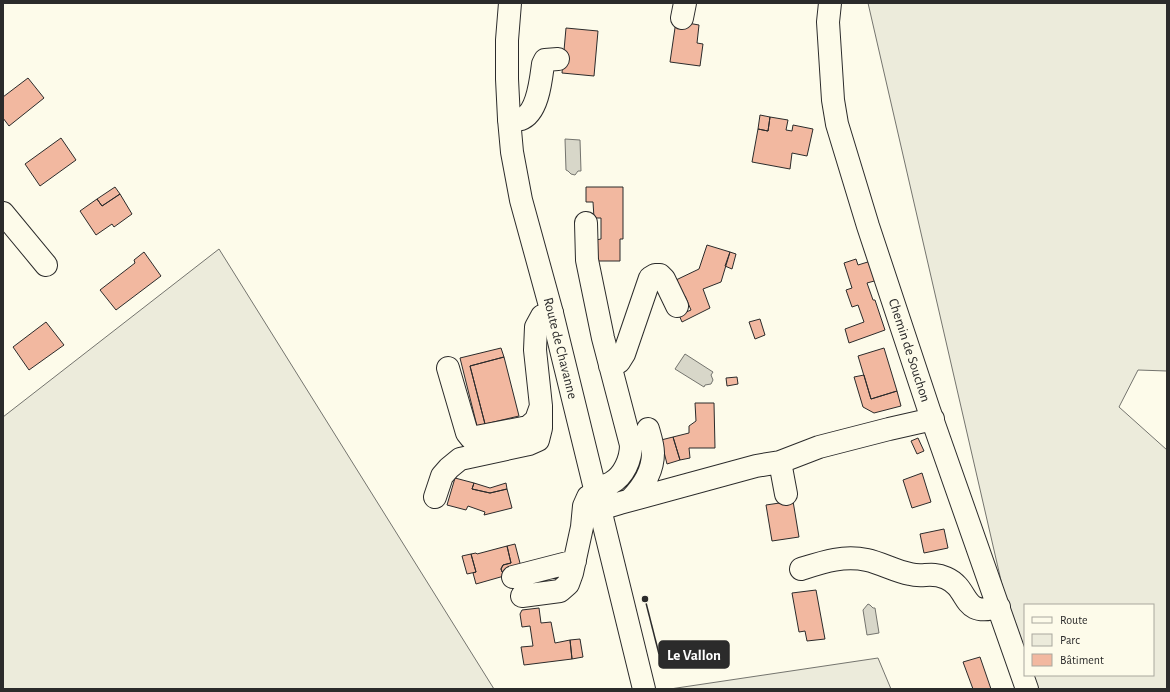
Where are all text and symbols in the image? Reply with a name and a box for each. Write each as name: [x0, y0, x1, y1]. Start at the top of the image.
street label: Route de Chavanne: [541, 296, 579, 400]
street label: Chemin de Souchon: [886, 297, 932, 404]
legend: [1024, 604, 1154, 676]
text: Route: [1060, 614, 1087, 626]
text: Parc: [1060, 634, 1080, 646]
callout: Le Vallon: [659, 641, 729, 668]
text: Le Vallon: [667, 648, 721, 663]
text: Bâtiment: [1060, 654, 1104, 666]

